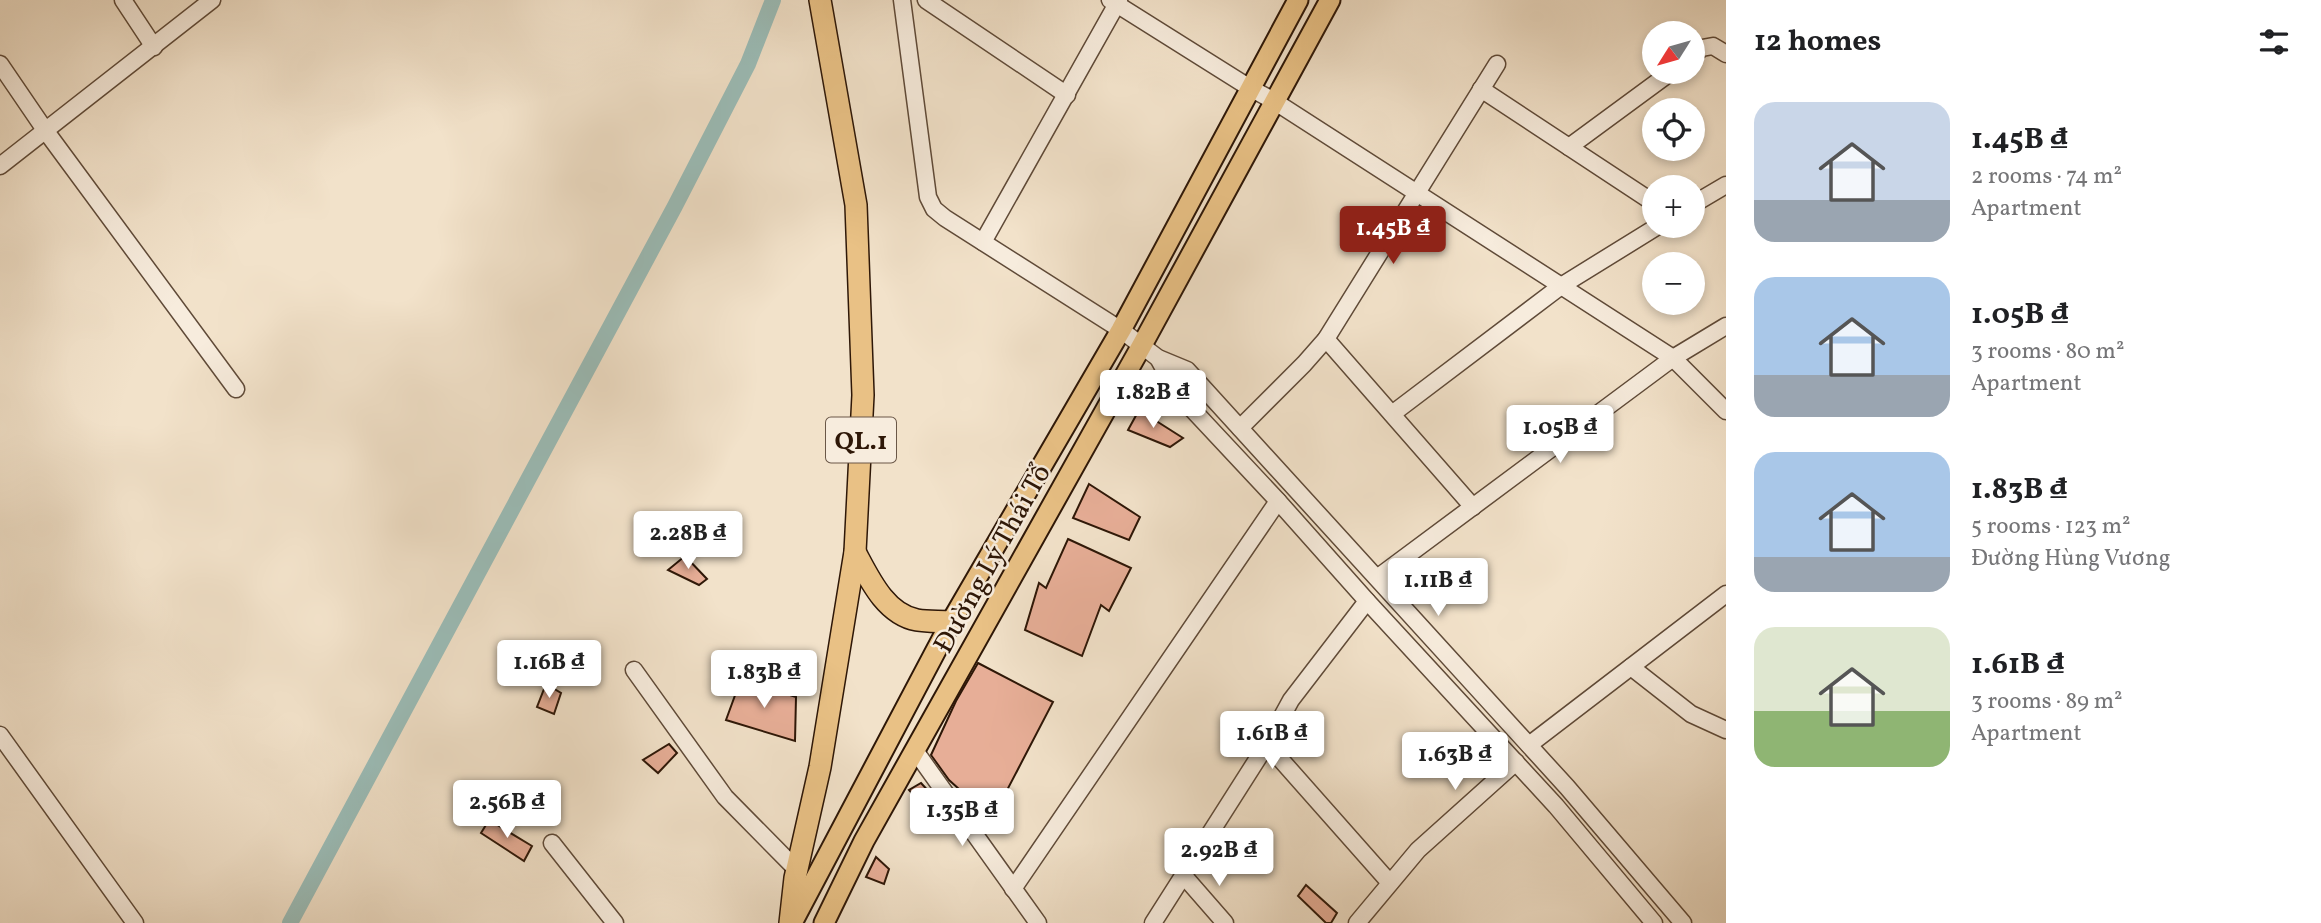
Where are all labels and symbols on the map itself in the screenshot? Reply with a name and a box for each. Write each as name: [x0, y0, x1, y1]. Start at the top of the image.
north arrow: [1642, 21, 1704, 84]
pin: 1.45B ₫: [1328, 206, 1458, 266]
pin: 1.82B ₫: [1088, 370, 1218, 430]
pin: 1.05B ₫: [1495, 406, 1625, 465]
road number: QL.1: [826, 418, 896, 462]
street label: Đường Lý Thái Tổ: [925, 458, 1061, 661]
pin: 2.28B ₫: [623, 512, 753, 571]
pin: 1.11B ₫: [1373, 558, 1503, 618]
pin: 1.16B ₫: [484, 640, 614, 700]
pin: 1.83B ₫: [699, 650, 829, 710]
pin: 1.61B ₫: [1207, 712, 1337, 771]
pin: 1.63B ₫: [1390, 732, 1520, 792]
pin: 2.56B ₫: [442, 780, 572, 840]
pin: 1.35B ₫: [897, 788, 1027, 848]
pin: 2.92B ₫: [1154, 828, 1284, 888]

